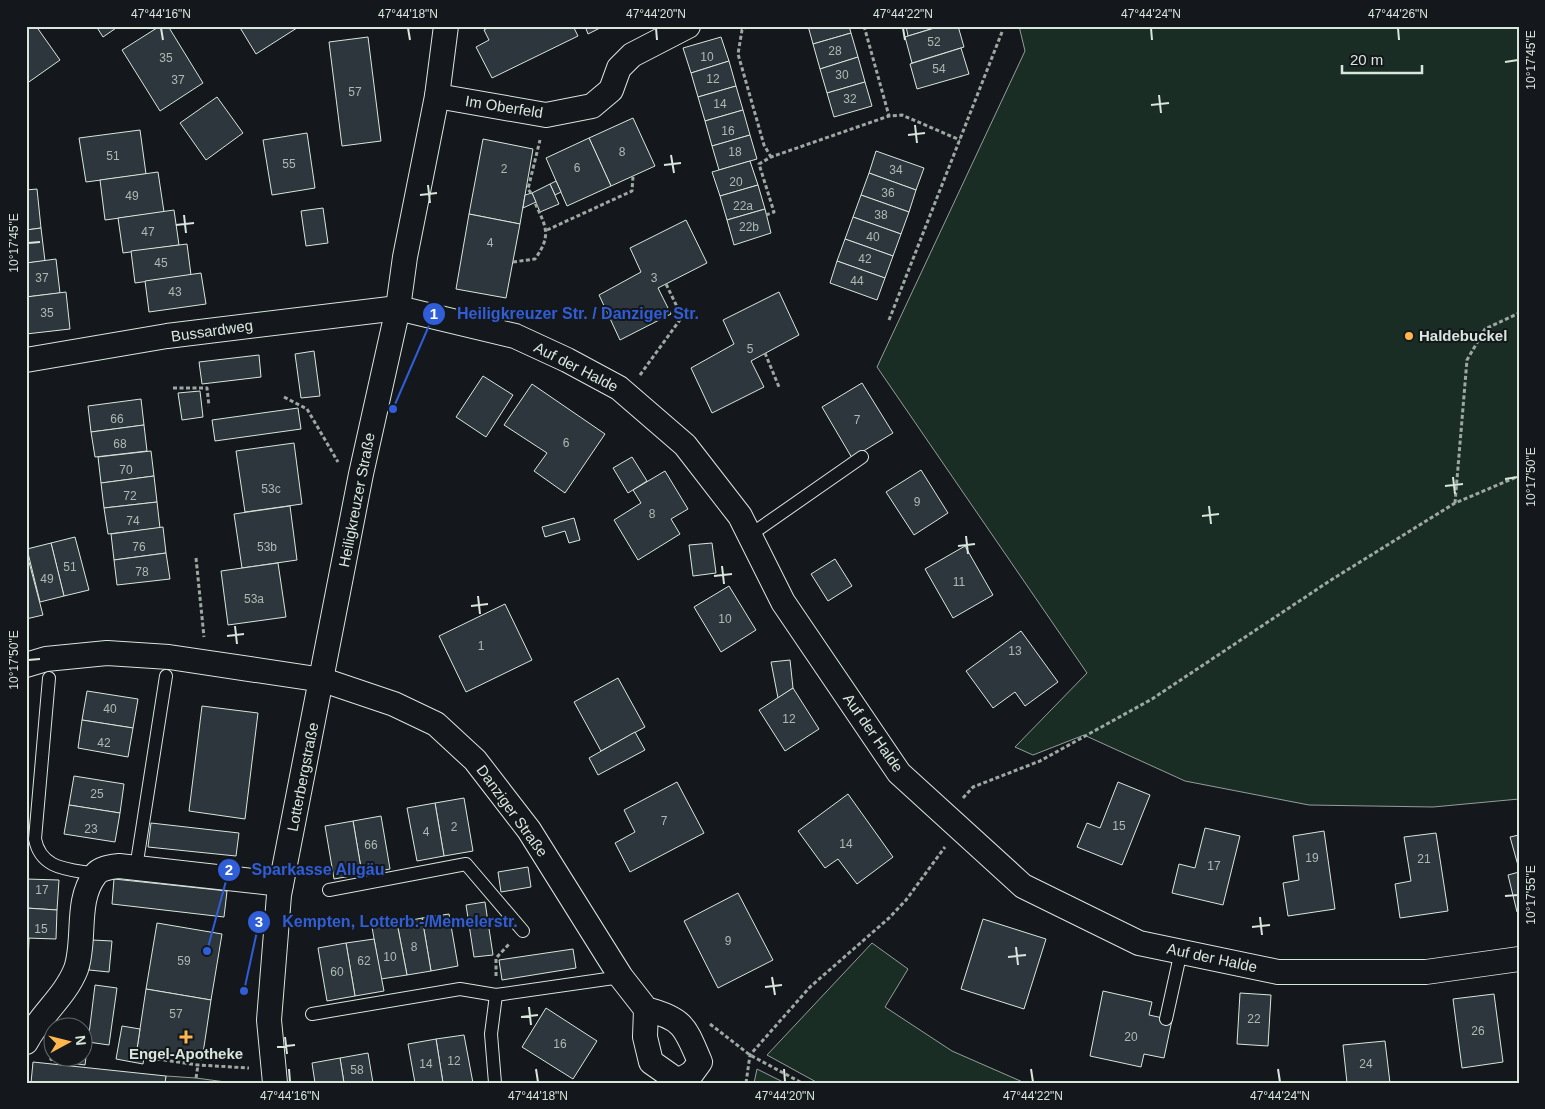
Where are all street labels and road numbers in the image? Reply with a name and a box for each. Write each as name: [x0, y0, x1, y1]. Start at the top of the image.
street label: Im Oberfeld: [464, 92, 544, 121]
street label: Bussardweg: [170, 316, 254, 345]
street label: Auf der Halde: [532, 338, 621, 395]
street label: Heiligkreuzer Straße: [335, 431, 378, 569]
street label: Auf der Halde: [840, 690, 907, 775]
street label: Lotterbergstraße: [284, 721, 321, 833]
street label: Danziger Straße: [473, 762, 551, 860]
street label: Auf der Halde: [1165, 940, 1259, 975]

